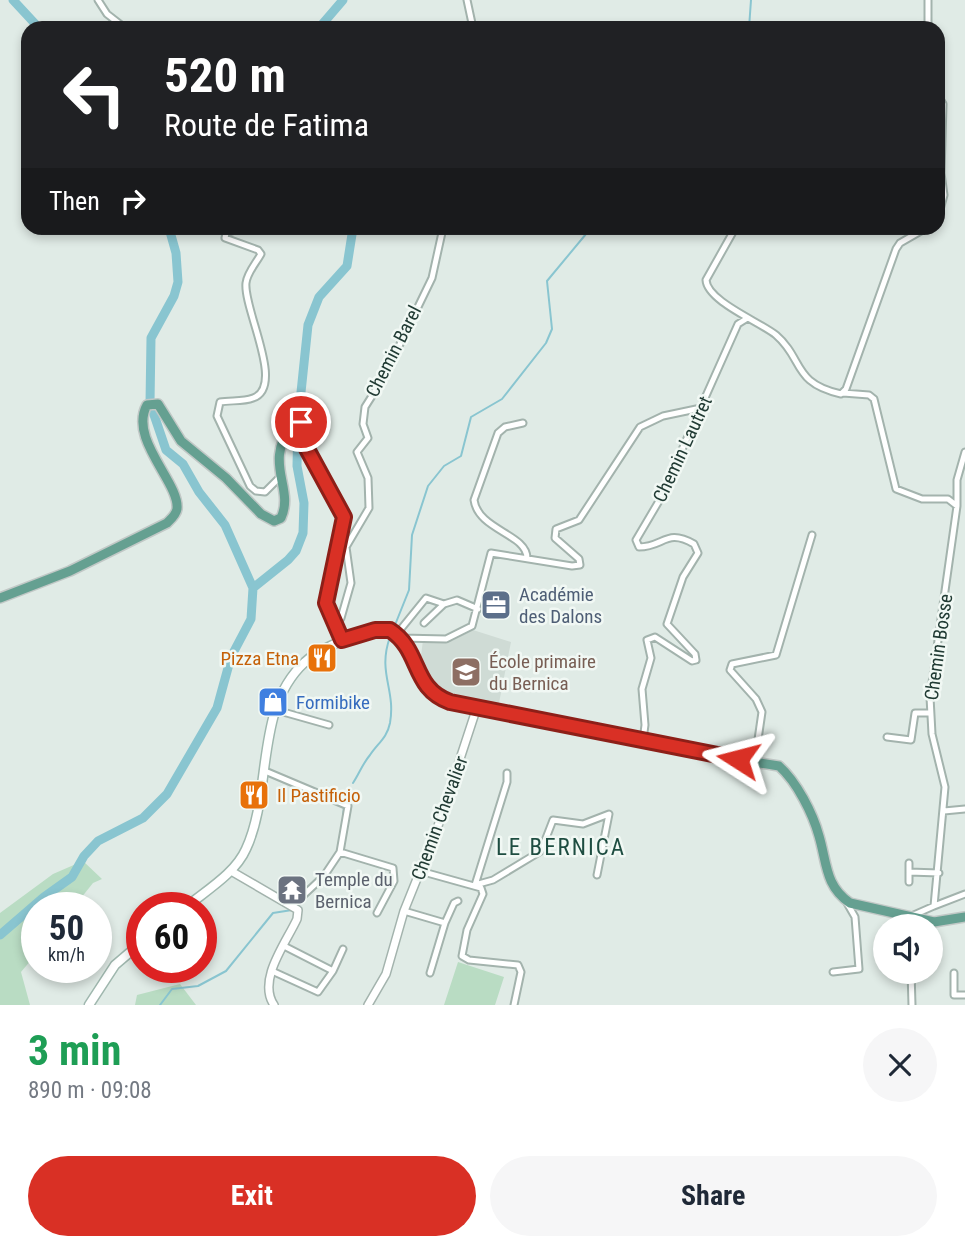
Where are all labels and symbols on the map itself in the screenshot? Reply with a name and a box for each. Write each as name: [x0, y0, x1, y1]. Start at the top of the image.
street label: Chemin Barel: [361, 302, 426, 401]
pin: [271, 392, 331, 452]
street label: Chemin Lautret: [648, 393, 717, 506]
place label: Académie des Dalons: [519, 583, 602, 628]
office icon: Académie des Dalons: [479, 588, 513, 622]
street label: Chemin Bosse: [920, 592, 957, 702]
restaurant icon: Pizza Etna: [305, 641, 339, 675]
place label: Pizza Etna: [221, 647, 299, 670]
place label: École primaire du Bernica: [489, 650, 596, 695]
school or university icon: École primaire du Bernica: [449, 655, 483, 689]
shop icon: Formibike: [256, 685, 290, 719]
place label: Formibike: [296, 691, 370, 714]
position arrow: [701, 722, 775, 796]
street label: Chemin Chevalier: [406, 753, 473, 883]
restaurant icon: Il Pastificio: [237, 778, 271, 812]
place label: Il Pastificio: [277, 784, 361, 807]
district label: LE BERNICA: [496, 834, 626, 861]
place label: Temple du Bernica: [315, 868, 393, 913]
temple icon: Temple du Bernica: [275, 873, 309, 907]
speed limit sign: 60: [126, 892, 217, 983]

